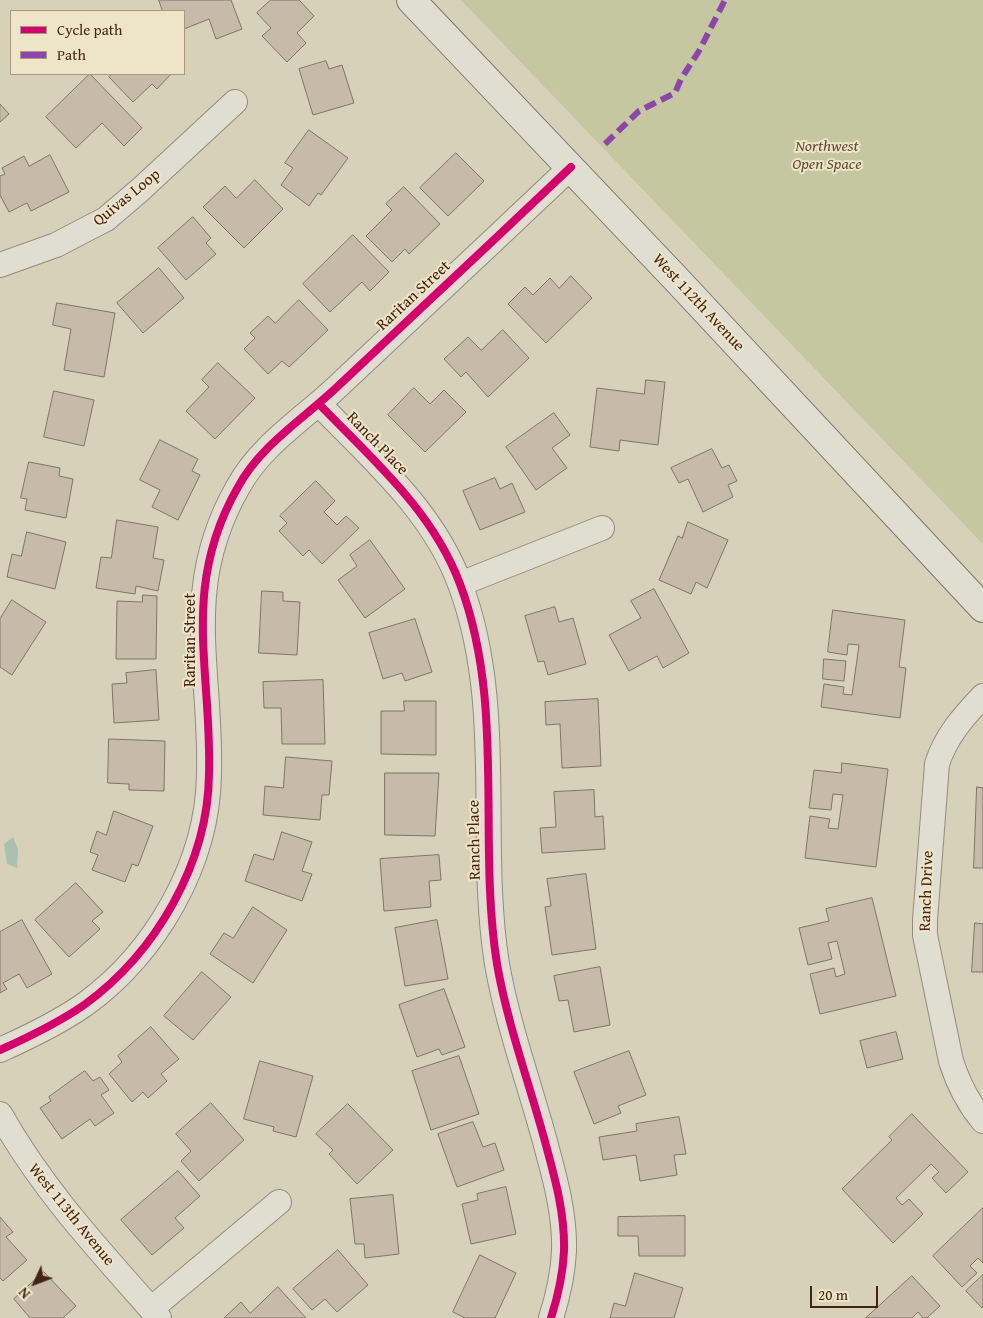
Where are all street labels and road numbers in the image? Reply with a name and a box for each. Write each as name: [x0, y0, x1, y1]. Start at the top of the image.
street label: Quivas Loop: [90, 165, 164, 231]
street label: West 112th Avenue: [648, 250, 748, 356]
street label: Raritan Street: [373, 257, 455, 335]
street label: Ranch Place: [342, 408, 412, 480]
street label: Raritan Street: [181, 593, 201, 687]
street label: Ranch Place: [465, 800, 485, 880]
street label: Ranch Drive: [916, 850, 938, 932]
street label: West 113th Avenue: [24, 1160, 118, 1270]

